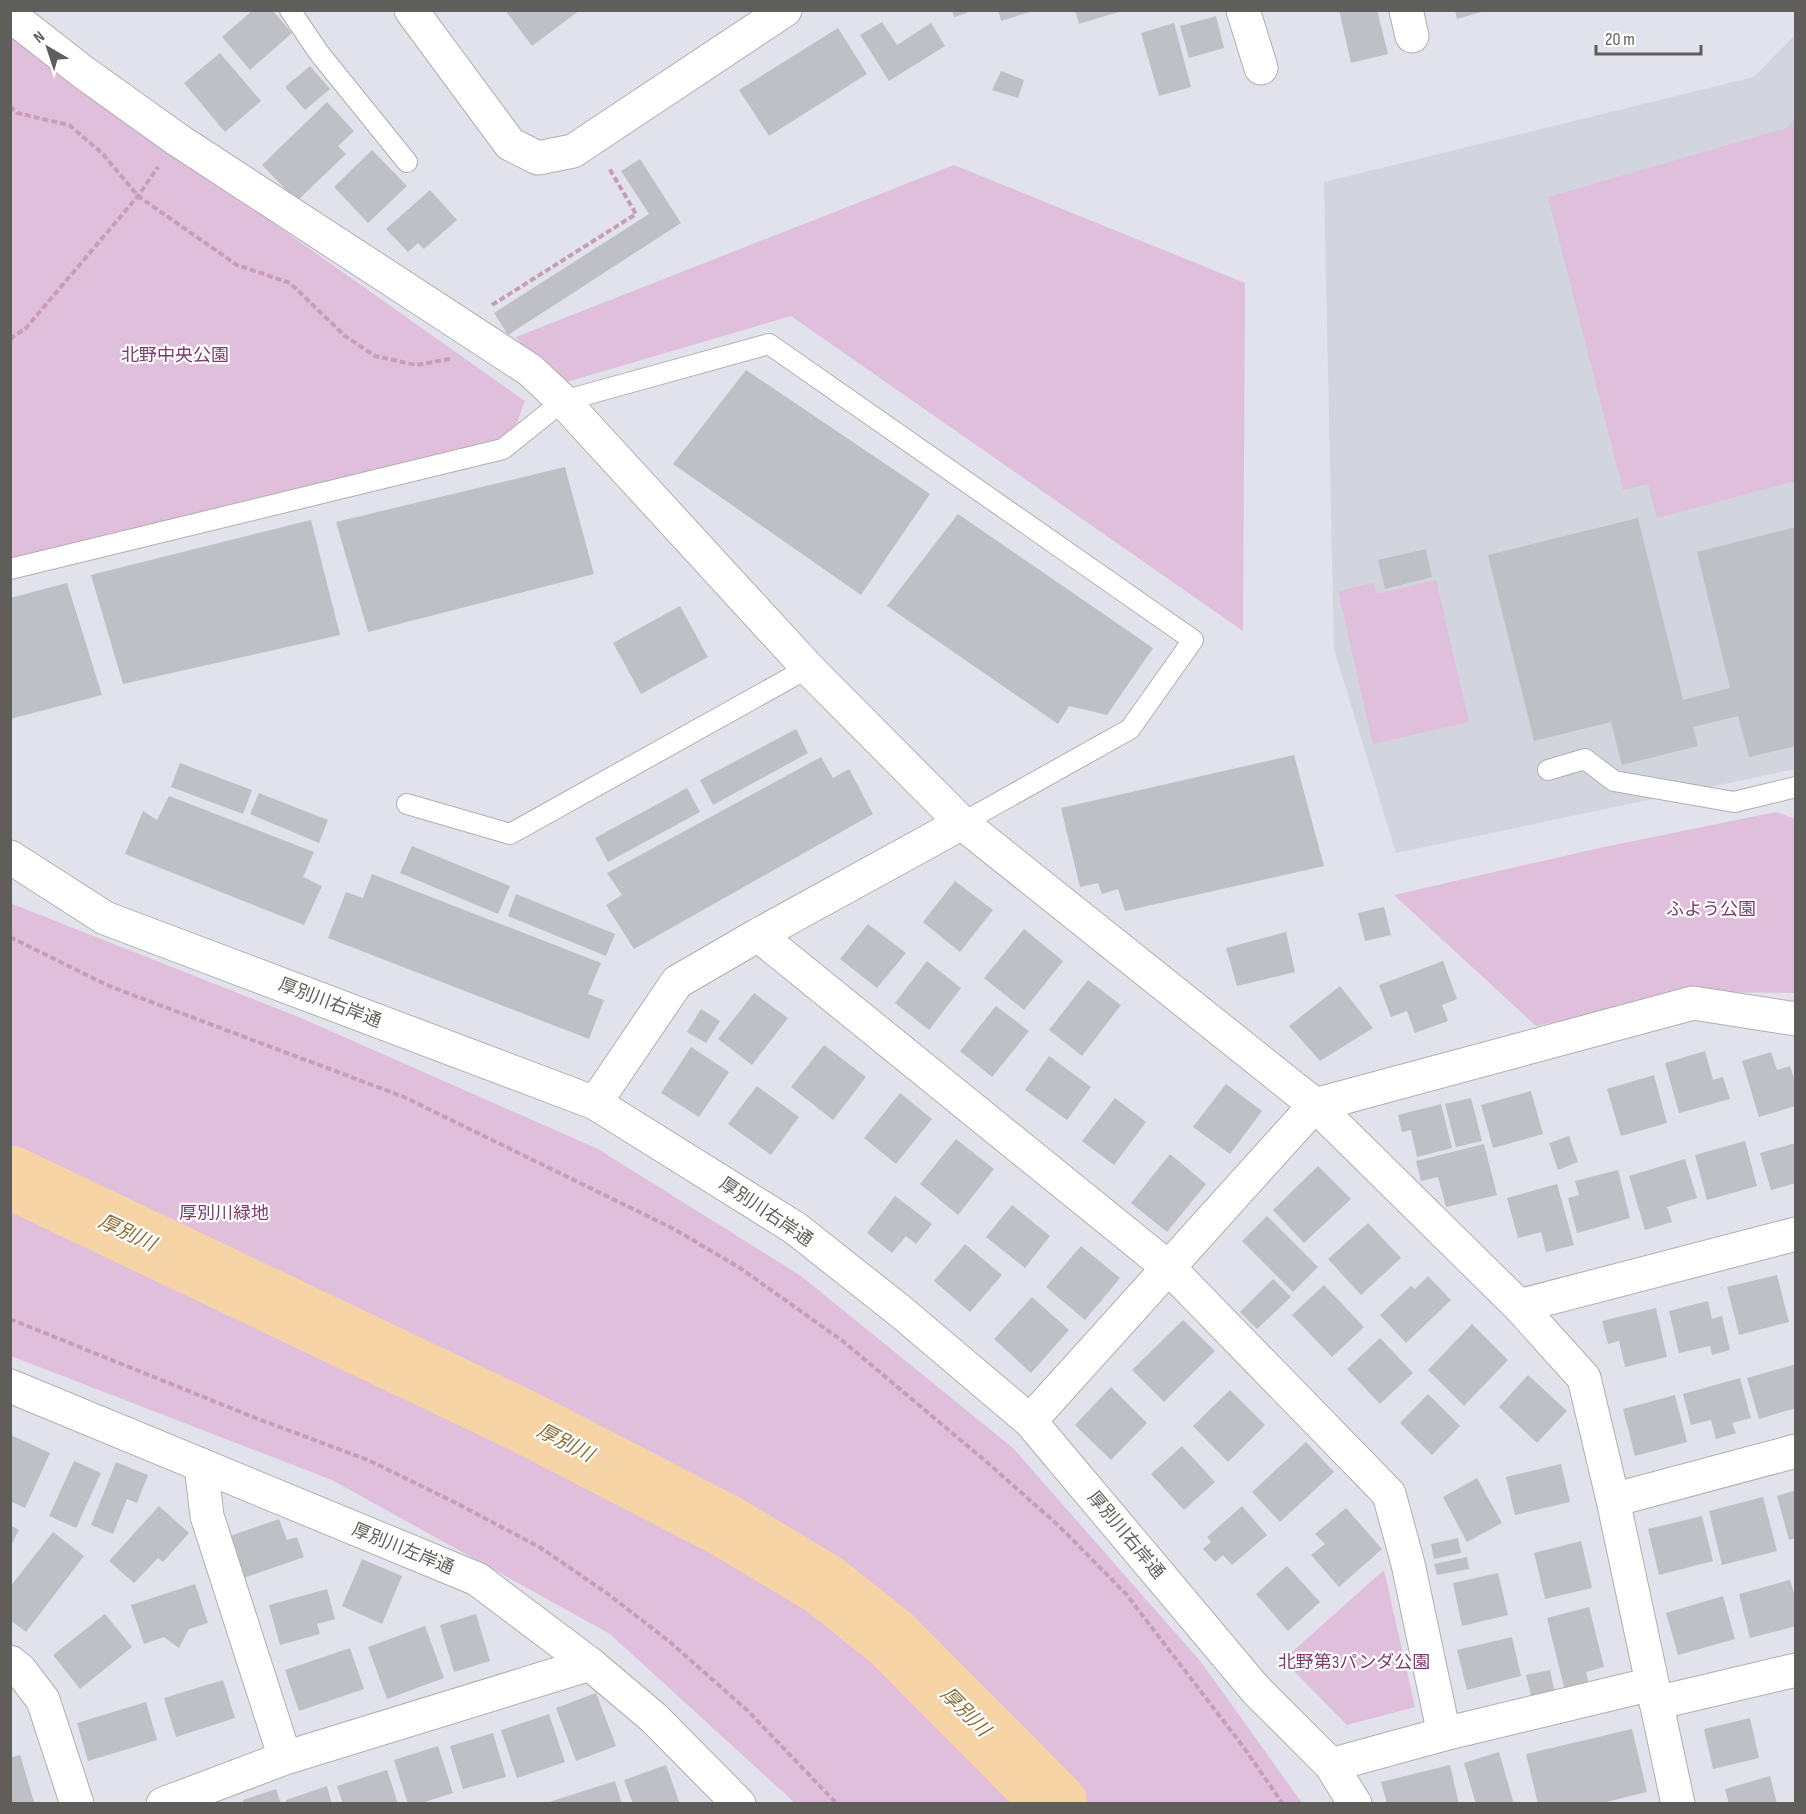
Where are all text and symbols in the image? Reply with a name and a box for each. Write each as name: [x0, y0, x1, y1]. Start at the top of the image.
north arrow: [18, 18, 78, 78]
scale bar: [1596, 18, 1701, 56]
text: N: [30, 27, 49, 48]
text: 20 m: [1605, 29, 1635, 50]
park label: 北野中央公園: [121, 345, 229, 366]
park label: ふよう公園: [1666, 899, 1756, 920]
street label: 厚別川右岸通: [276, 974, 384, 1032]
street label: 厚別川右岸通: [715, 1173, 817, 1251]
park label: 厚別川緑地: [179, 1203, 269, 1224]
water label: 厚別川: [95, 1209, 161, 1257]
water label: 厚別川: [533, 1419, 599, 1468]
street label: 厚別川右岸通: [1083, 1487, 1169, 1583]
street label: 厚別川左岸通: [349, 1519, 457, 1579]
park label: 北野第3パンダ公園: [1278, 1652, 1430, 1673]
water label: 厚別川: [935, 1682, 996, 1743]

